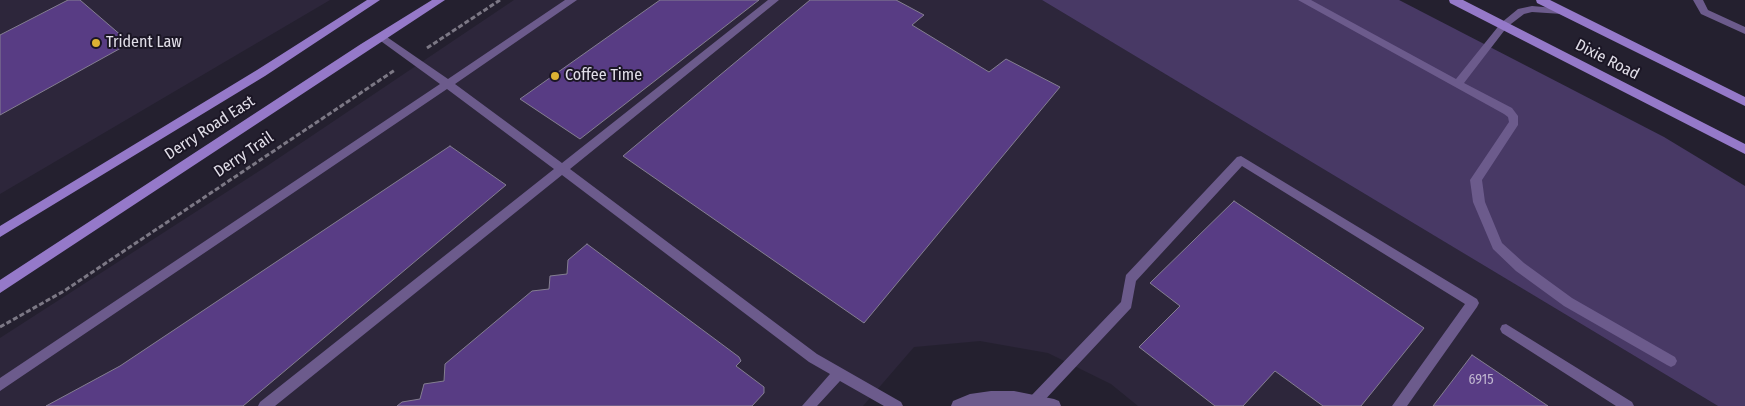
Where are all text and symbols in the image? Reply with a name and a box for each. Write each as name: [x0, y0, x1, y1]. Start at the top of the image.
place label: Trident Law: [106, 33, 182, 53]
street label: Dixie Road: [1572, 36, 1642, 84]
marker: Trident Law: [90, 37, 102, 49]
place label: Coffee Time: [565, 66, 642, 86]
marker: Coffee Time: [549, 70, 561, 82]
street label: Derry Road East: [161, 92, 259, 164]
street label: Derry Trail: [211, 128, 277, 182]
house number: 6915: [1468, 372, 1494, 388]

